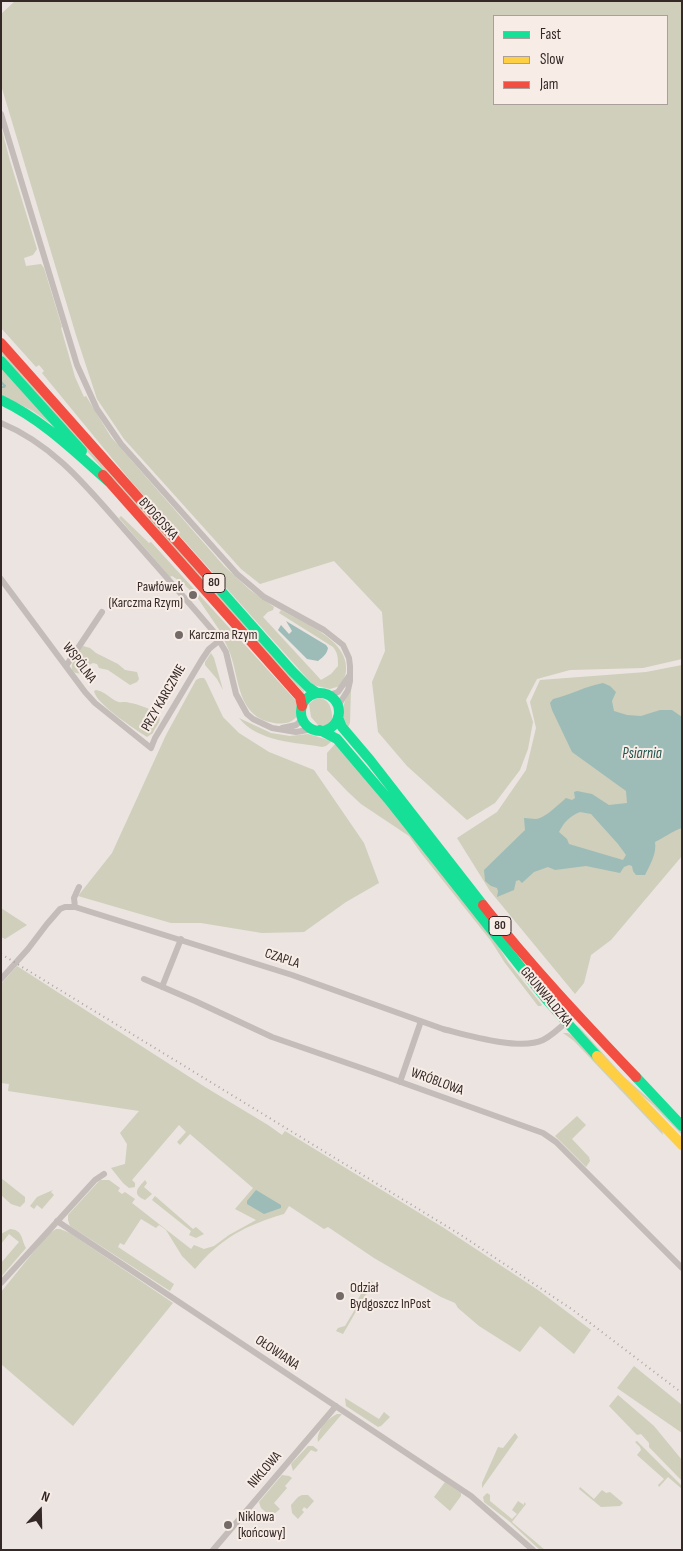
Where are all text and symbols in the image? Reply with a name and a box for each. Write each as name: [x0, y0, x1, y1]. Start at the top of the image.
legend: [493, 15, 668, 105]
text: Fast: [540, 25, 561, 44]
text: Slow: [540, 50, 564, 69]
text: Jam: [540, 75, 558, 94]
street label: BYDGOSKA: [135, 494, 181, 544]
road number: 80: [203, 574, 225, 592]
place label: Pawłówek (Karczma Rzym): [108, 579, 183, 612]
marker: Pawłówek (Karczma Rzym): [187, 589, 199, 601]
place label: Karczma Rzym: [189, 627, 258, 643]
marker: Karczma Rzym: [173, 629, 185, 641]
street label: WSPÓLNA: [58, 639, 100, 687]
street label: PRZY KARCZMIE: [138, 662, 190, 734]
water label: Psiarnia: [622, 745, 662, 763]
road number: 80: [489, 916, 511, 936]
street label: CZAPLA: [262, 945, 302, 973]
street label: GRUNWALDZKA: [516, 964, 576, 1030]
street label: WRÓBLOWA: [408, 1065, 466, 1099]
place label: Odział Bydgoszcz InPost: [350, 1280, 431, 1312]
marker: Odział Bydgoszcz InPost: [334, 1290, 346, 1302]
street label: OŁOWIANA: [252, 1332, 302, 1374]
street label: NIKLOWA: [245, 1448, 285, 1492]
north arrow: [15, 1486, 65, 1536]
text: N: [39, 1487, 52, 1506]
place label: Niklowa [końcowy]: [238, 1509, 285, 1541]
marker: Niklowa [końcowy]: [222, 1519, 234, 1531]

